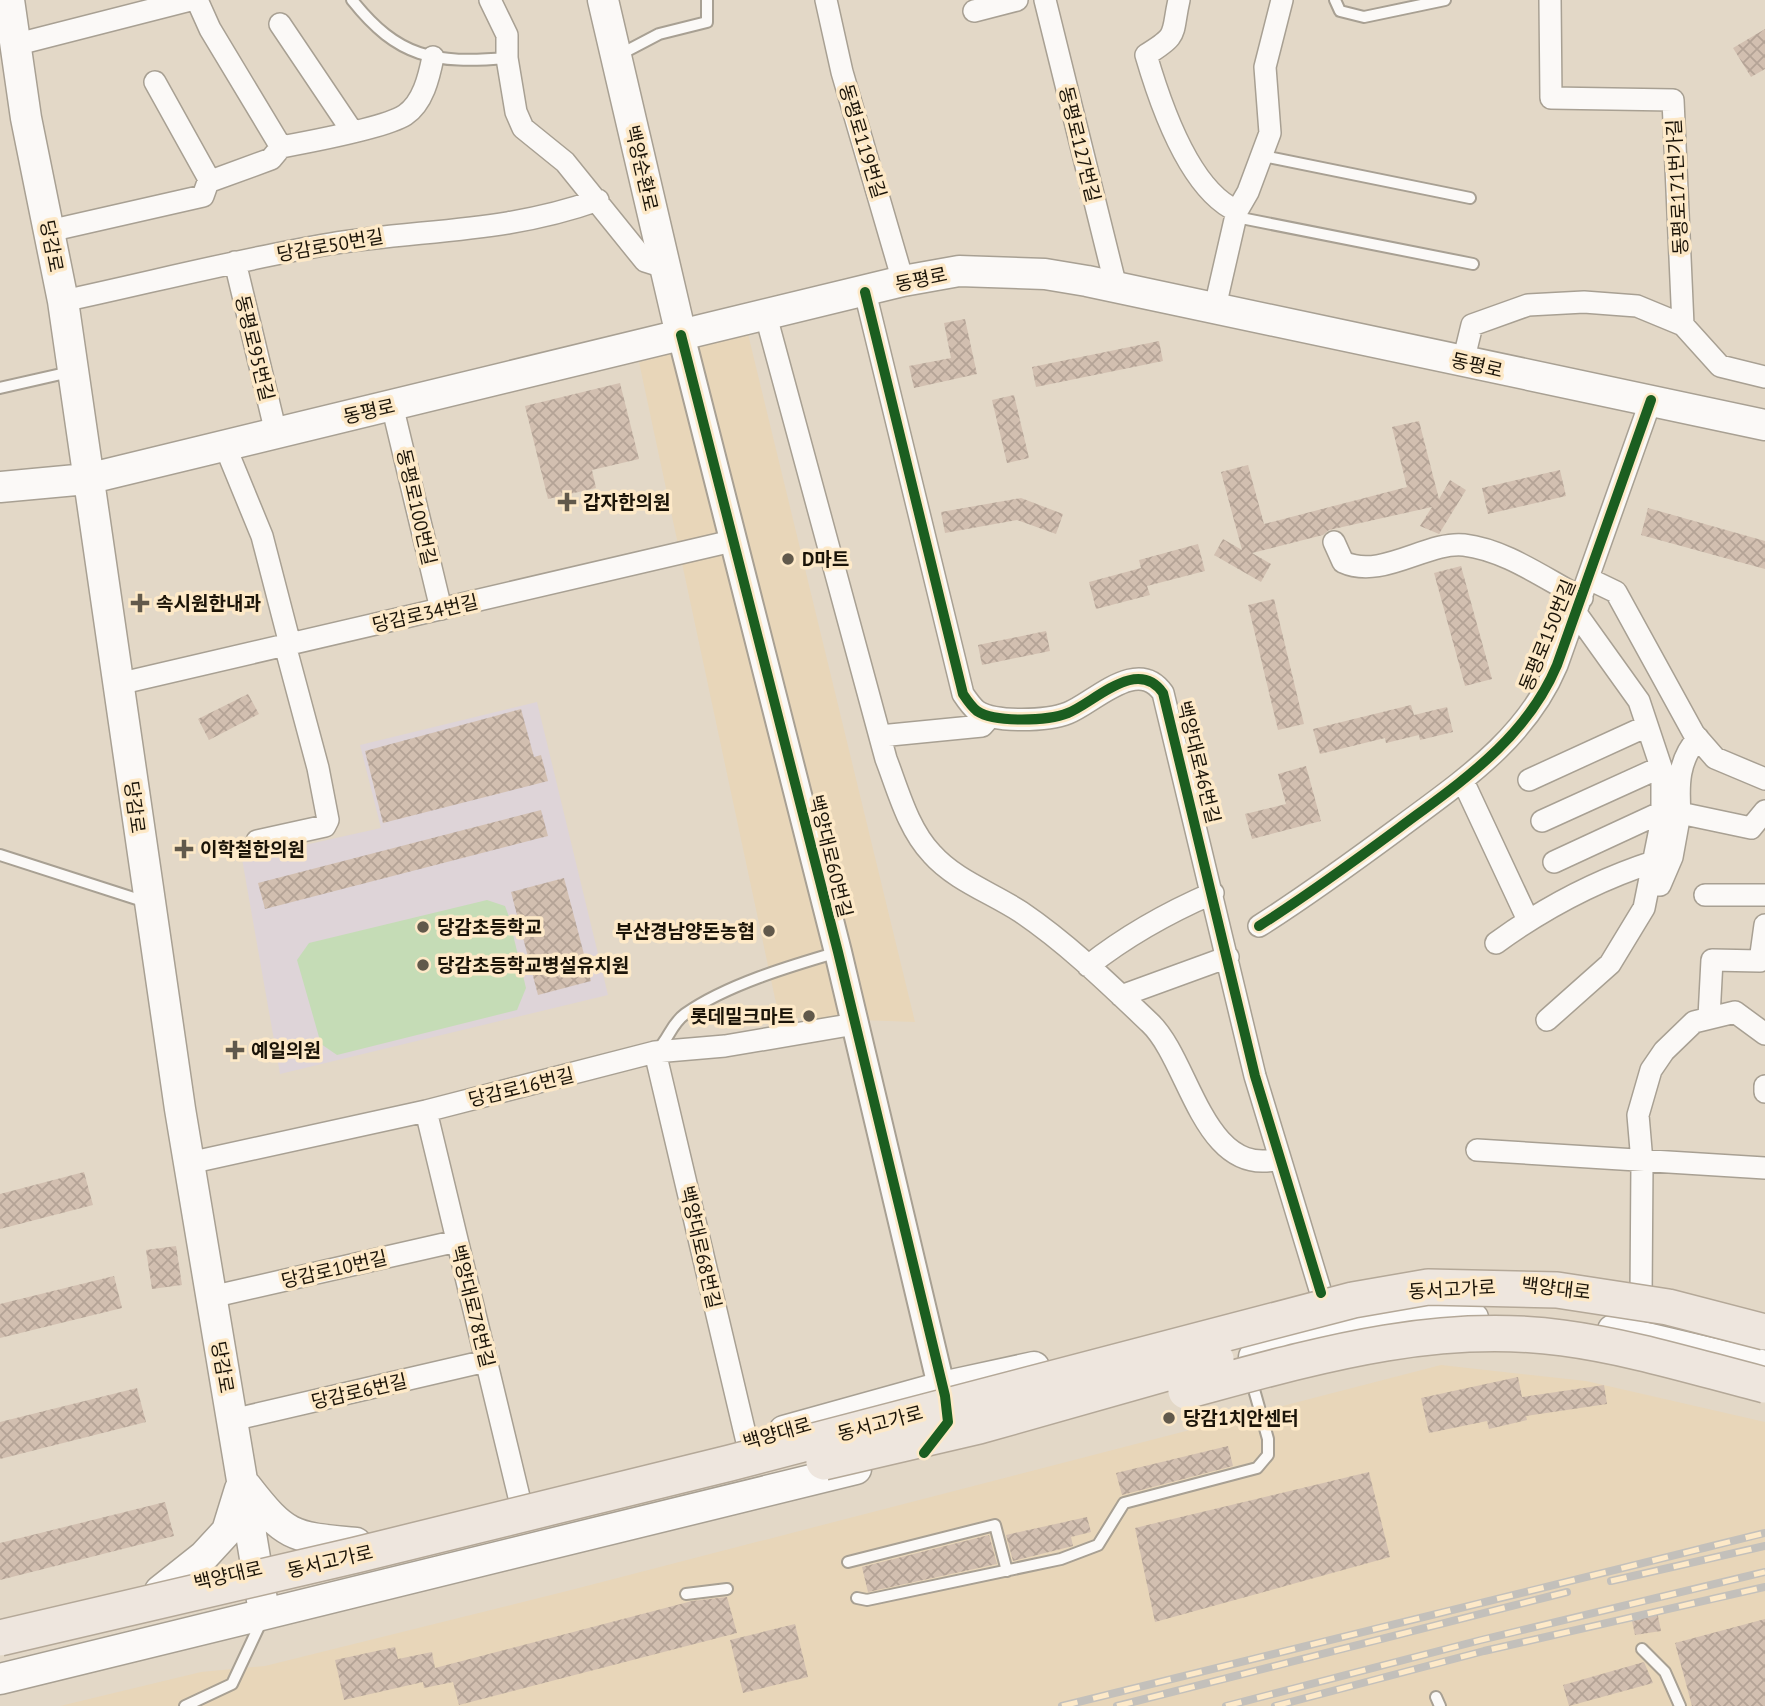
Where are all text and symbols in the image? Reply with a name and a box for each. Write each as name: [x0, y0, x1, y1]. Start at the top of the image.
street label: 동평로119번길: [834, 81, 892, 201]
street label: 동평로127번길: [1054, 84, 1106, 204]
street label: 동평로171번가길: [1661, 118, 1693, 256]
street label: 백양순환로: [620, 123, 664, 213]
street label: 당감로: [35, 218, 69, 274]
street label: 당감로50번길: [275, 224, 385, 266]
street label: 동평로: [893, 262, 949, 296]
street label: 동평로95번길: [230, 293, 280, 403]
street label: 동평로: [1449, 347, 1505, 383]
street label: 동평로: [341, 393, 397, 429]
street label: 동평로100번길: [392, 447, 442, 567]
place label: 갑자한의원: [583, 490, 670, 514]
marker: 갑자한의원: [557, 492, 577, 512]
place label: D마트: [802, 547, 849, 571]
marker: D마트: [780, 551, 796, 567]
street label: 동평로150번길: [1514, 576, 1580, 694]
street label: 당감로34번길: [370, 589, 480, 637]
place label: 속시원한내과: [156, 591, 261, 615]
marker: 속시원한내과: [130, 593, 150, 613]
street label: 백양대로46번길: [1172, 698, 1226, 826]
street label: 당감로: [119, 779, 151, 835]
street label: 백양대로60번길: [804, 792, 858, 920]
place label: 이학철한의원: [200, 837, 305, 861]
marker: 이학철한의원: [174, 839, 194, 859]
place label: 당감초등학교: [437, 915, 542, 939]
marker: 당감초등학교: [415, 919, 431, 935]
place label: 부산경남양돈농협: [615, 919, 755, 943]
marker: 부산경남양돈농협: [761, 923, 777, 939]
place label: 당감초등학교병설유치원: [437, 953, 629, 977]
marker: 당감초등학교병설유치원: [415, 957, 431, 973]
place label: 롯데밀크마트: [690, 1004, 795, 1028]
marker: 롯데밀크마트: [801, 1008, 817, 1024]
place label: 예일의원: [251, 1038, 321, 1062]
marker: 예일의원: [225, 1040, 245, 1060]
street label: 당감로16번길: [466, 1062, 576, 1112]
street label: 백양대로68번길: [675, 1183, 727, 1311]
street label: 백양대로78번길: [446, 1242, 500, 1370]
street label: 당감로10번길: [279, 1245, 389, 1293]
street label: 백양대로: [1520, 1272, 1592, 1304]
street label: 동서고가로: [1408, 1275, 1496, 1303]
street label: 당감로: [207, 1339, 239, 1395]
street label: 당감로6번길: [309, 1368, 409, 1414]
street label: 동서고가로: [835, 1400, 925, 1446]
place label: 당감1치안센터: [1183, 1406, 1299, 1430]
marker: 당감1치안센터: [1161, 1410, 1177, 1426]
street label: 백양대로: [740, 1412, 814, 1454]
street label: 동서고가로: [285, 1539, 375, 1583]
street label: 백양대로: [191, 1555, 265, 1595]

